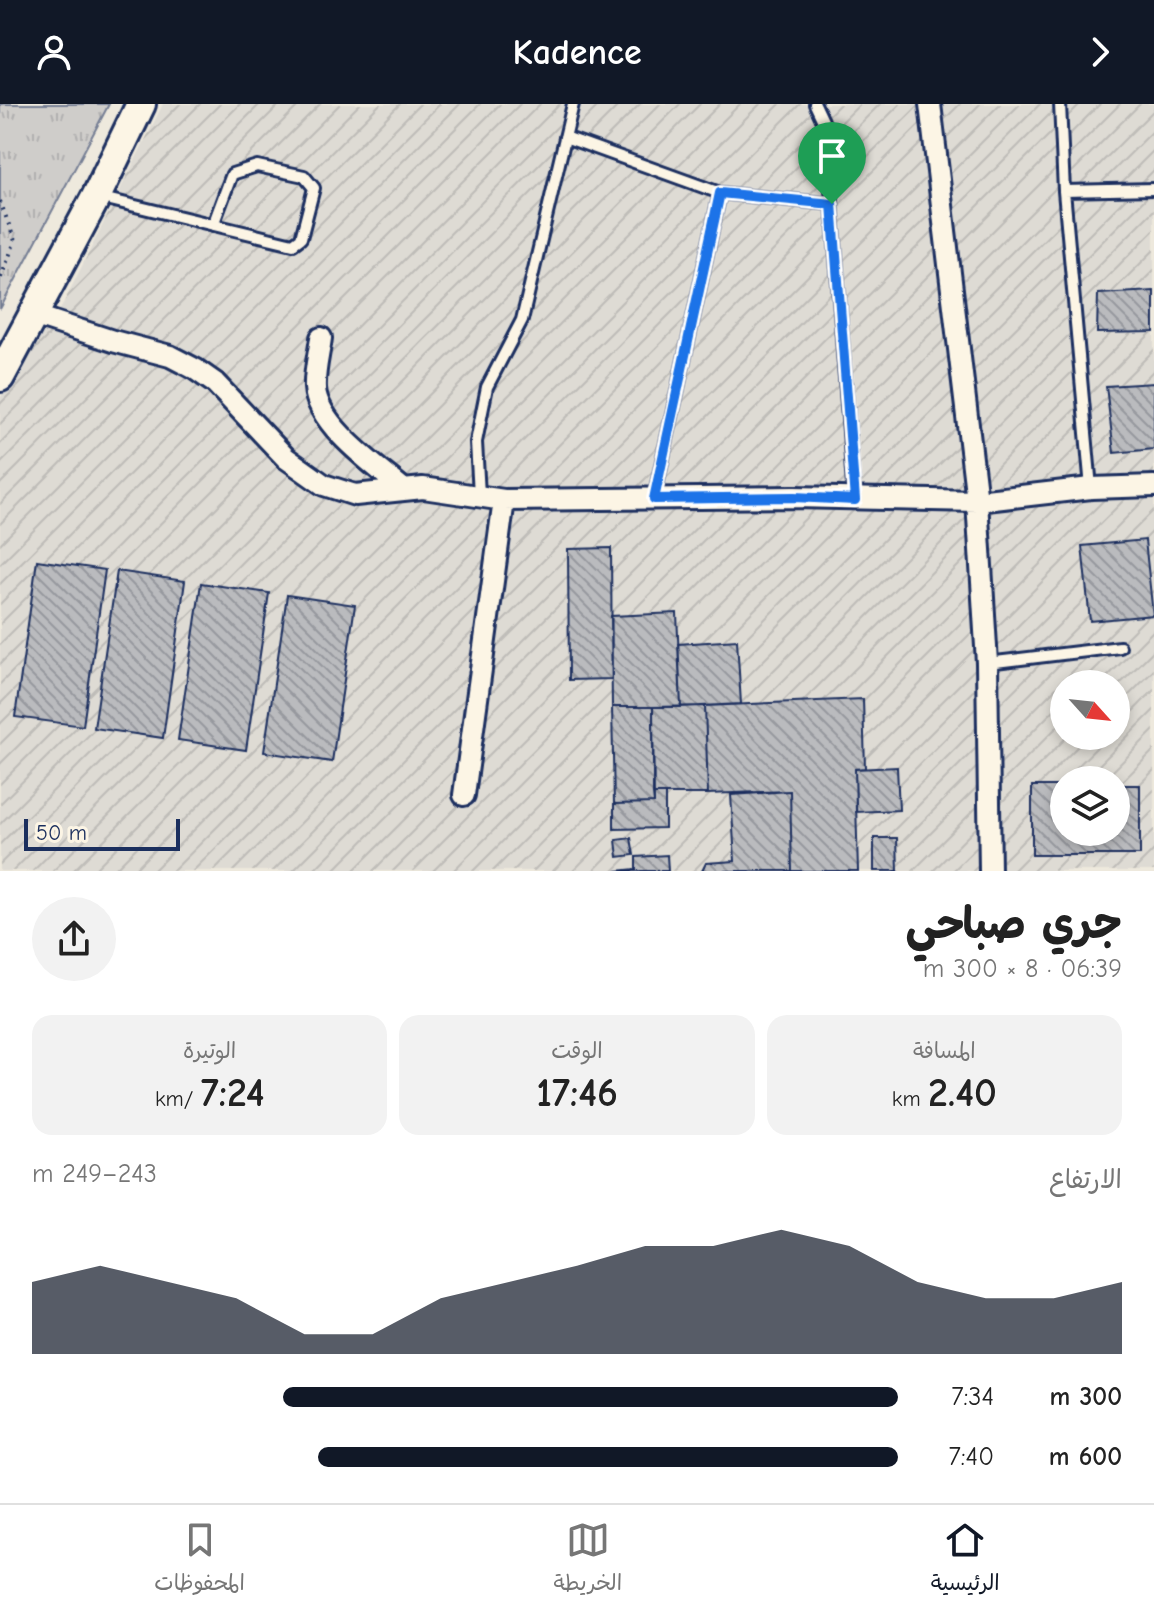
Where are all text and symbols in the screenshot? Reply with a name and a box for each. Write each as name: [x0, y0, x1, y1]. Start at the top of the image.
icon: person: [32, 30, 76, 74]
icon: forward: [1078, 30, 1122, 74]
text: Kadence: [512, 32, 642, 73]
pin: [798, 122, 866, 204]
icon: arrive: [810, 134, 854, 178]
north arrow: [1050, 670, 1130, 750]
map controls: [1050, 670, 1130, 846]
button: layers: [1050, 766, 1130, 846]
scale bar: [24, 815, 180, 851]
text: 50 m: [36, 820, 87, 846]
button: share: [32, 897, 116, 981]
text: جري صباحي: [905, 898, 1122, 949]
text: 06:39 · 8 × 300 m: [923, 954, 1122, 984]
text: الوتيرة: [183, 1038, 236, 1064]
text: الوقت: [551, 1038, 603, 1064]
text: المسافة: [913, 1038, 976, 1064]
text: 7:24: [201, 1070, 264, 1116]
text: 17:46: [536, 1070, 618, 1116]
text: 2.40: [928, 1070, 997, 1116]
text: /km: [155, 1086, 201, 1112]
text: km: [892, 1086, 928, 1112]
text: 243–249 m: [32, 1159, 157, 1189]
text: الارتفاع: [1049, 1165, 1122, 1195]
text: 7:34: [951, 1382, 994, 1412]
text: 300 m: [1049, 1382, 1122, 1412]
text: 7:40: [949, 1442, 994, 1472]
text: 600 m: [1049, 1442, 1122, 1472]
tab: المحفوظات: [154, 1518, 245, 1602]
tab: الخريطة: [553, 1518, 622, 1602]
tab: الرئيسية: [931, 1518, 1000, 1602]

